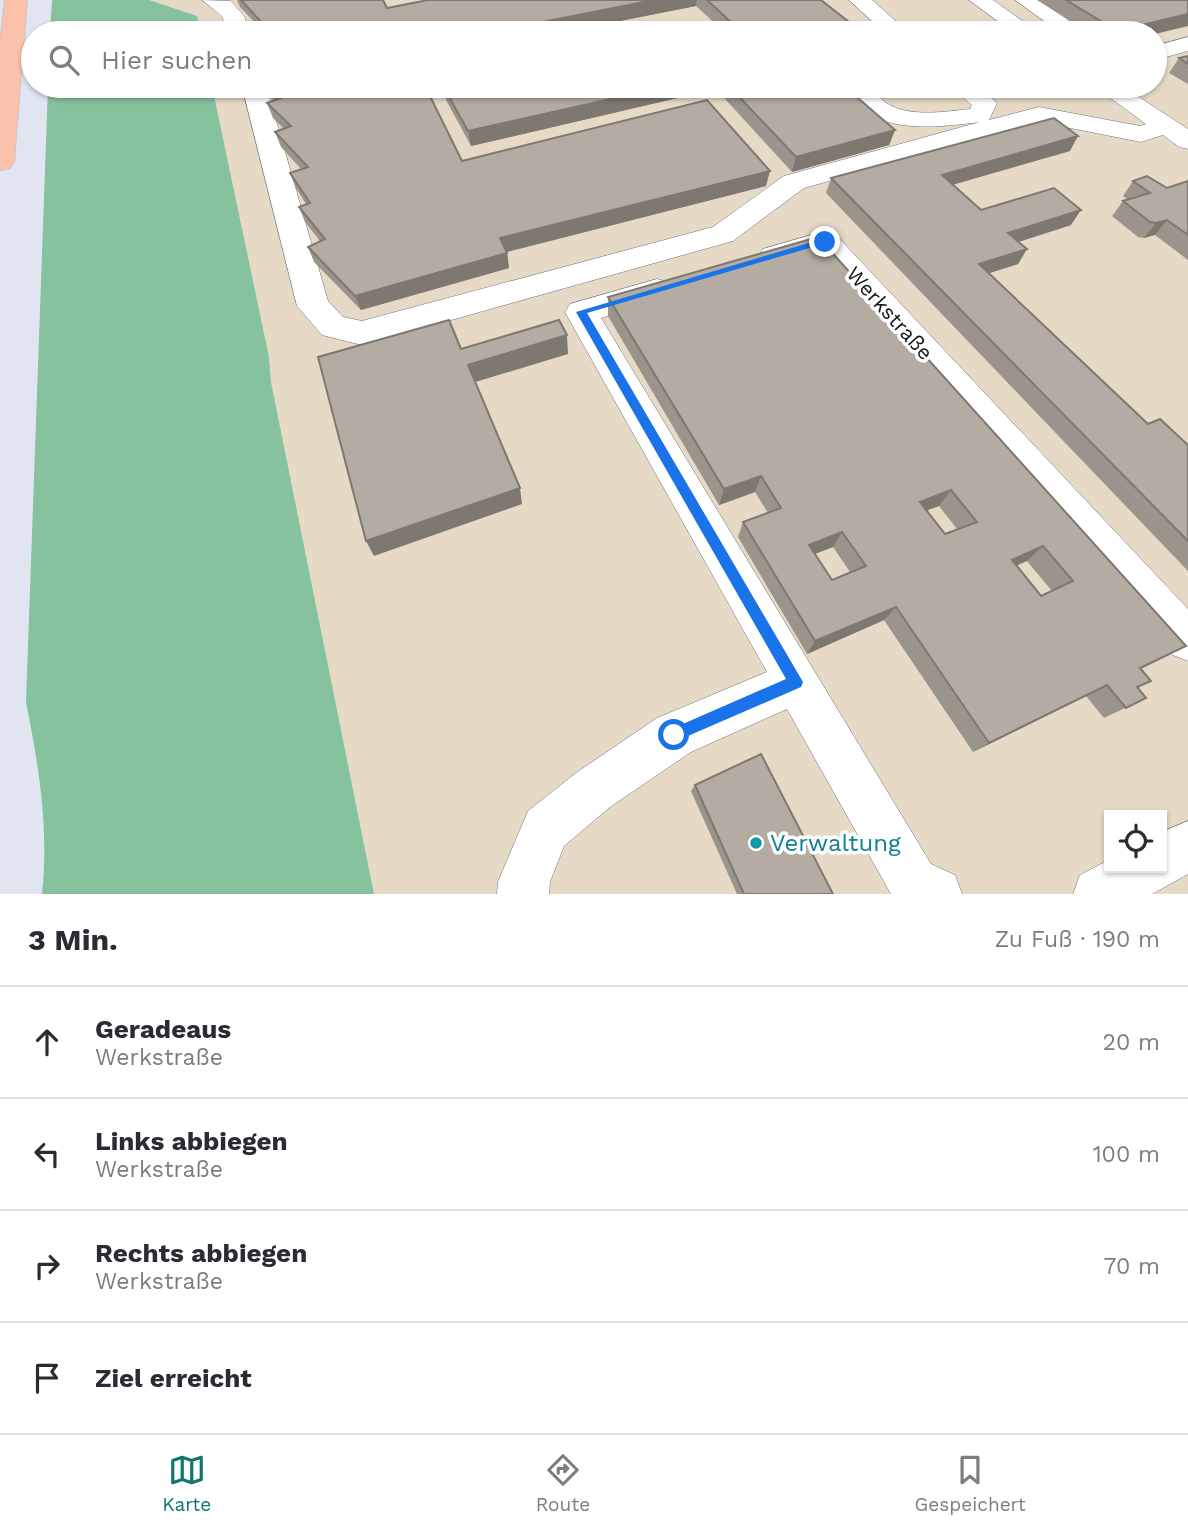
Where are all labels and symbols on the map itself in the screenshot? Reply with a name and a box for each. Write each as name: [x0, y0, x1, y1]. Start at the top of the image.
route end: [809, 226, 840, 257]
street label: Werkstraße: [842, 261, 938, 365]
route start: [658, 719, 689, 750]
place label: Verwaltung: [770, 829, 901, 857]
marker: Verwaltung: [748, 835, 764, 851]

